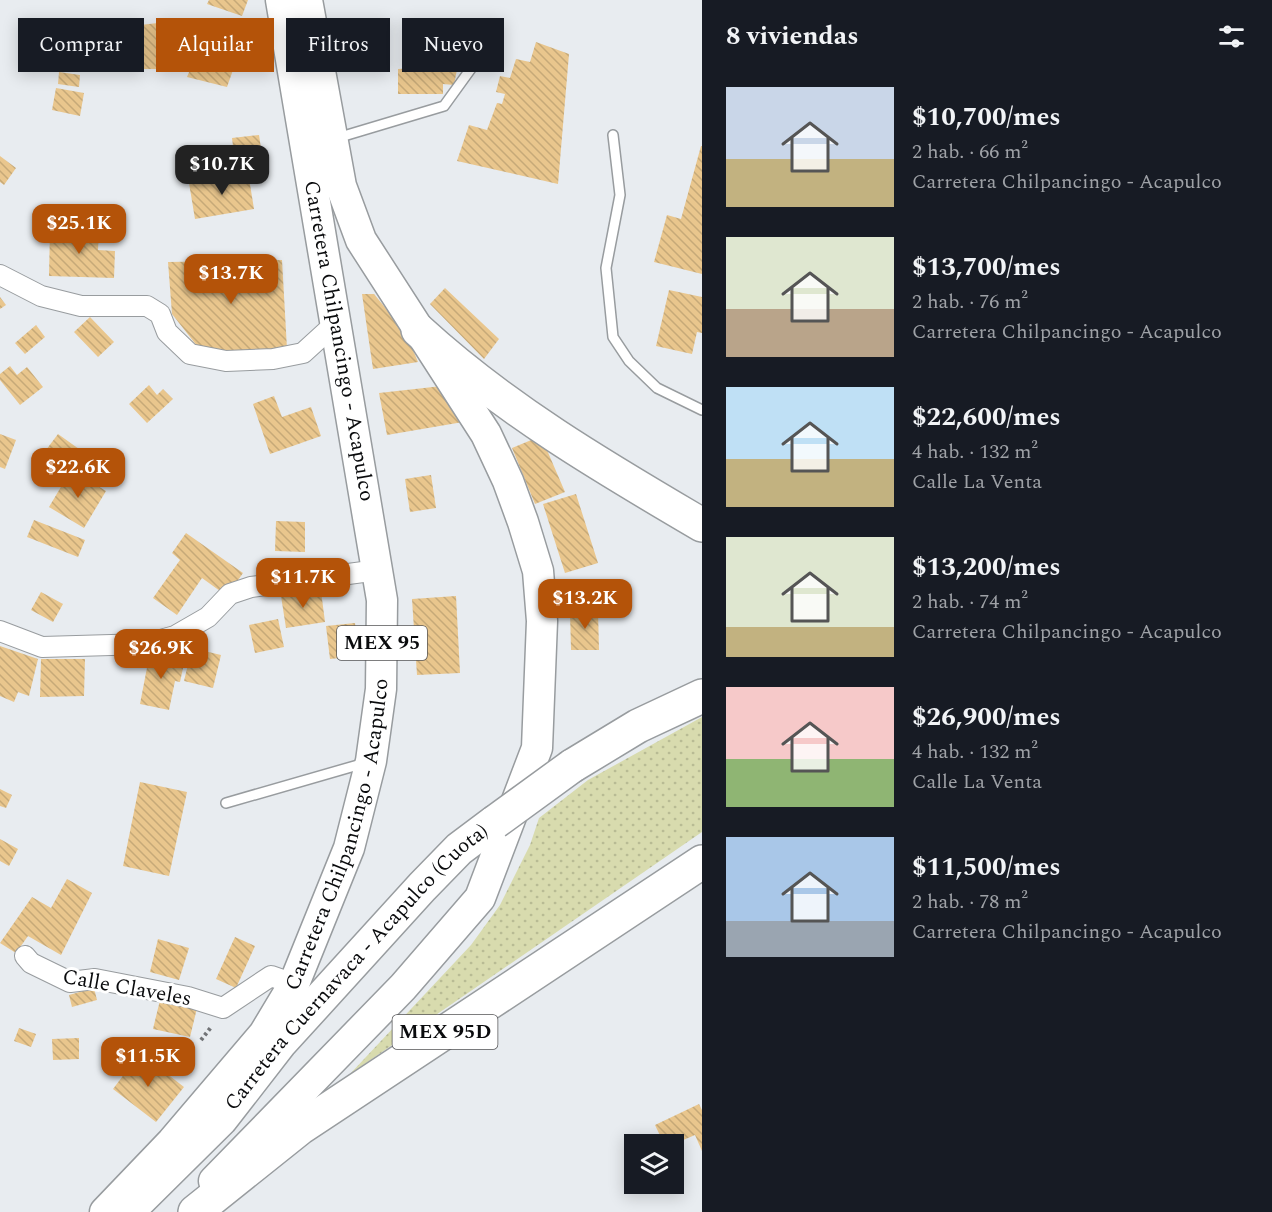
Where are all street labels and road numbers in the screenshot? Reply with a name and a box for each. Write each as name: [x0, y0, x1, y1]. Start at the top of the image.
street label: Carretera Chilpancingo - Acapulco: [295, 178, 383, 504]
road number: MEX 95: [337, 626, 427, 660]
street label: Carretera Chilpancingo - Acapulco: [277, 678, 397, 995]
street label: Carretera Cuernavaca - Acapulco (Cuota): [217, 816, 495, 1118]
street label: Calle Claveles: [60, 961, 194, 1015]
road number: MEX 95D: [392, 1015, 498, 1049]

